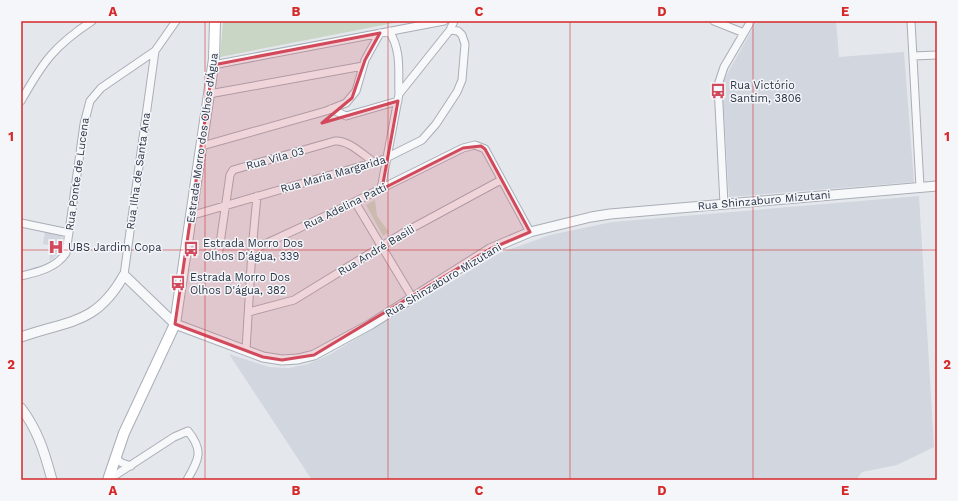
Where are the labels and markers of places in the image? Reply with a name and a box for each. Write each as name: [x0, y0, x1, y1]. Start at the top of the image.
place label: Rua Victório Santim, 3806: [730, 79, 802, 105]
bus stop icon: Rua Victório Santim, 3806: [709, 82, 727, 100]
place label: Estrada Morro Dos Olhos D'água, 339: [203, 237, 303, 263]
hospital icon: UBS Jardim Copa: [47, 238, 65, 256]
bus stop icon: Estrada Morro Dos Olhos D'água, 339: [182, 240, 200, 258]
place label: UBS Jardim Copa: [68, 241, 161, 254]
place label: Estrada Morro Dos Olhos D'água, 382: [190, 271, 290, 297]
bus stop icon: Estrada Morro Dos Olhos D'água, 382: [169, 274, 187, 292]

